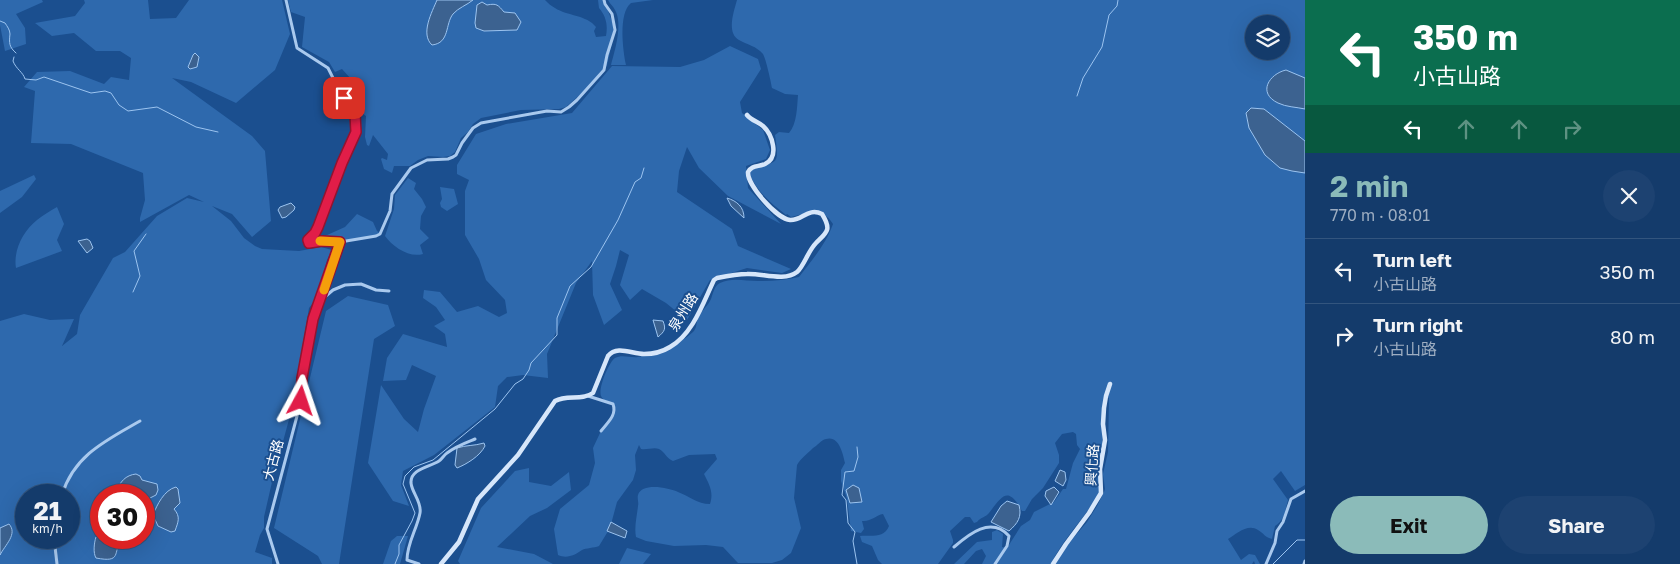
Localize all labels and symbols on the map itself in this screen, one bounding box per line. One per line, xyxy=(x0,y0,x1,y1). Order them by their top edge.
pin xyxy=(323,77,365,119)
street label: 泉州路 xyxy=(664,289,701,334)
position arrow xyxy=(274,374,326,426)
street label: 大古路 xyxy=(259,437,286,482)
street label: 興化路 xyxy=(1082,443,1101,487)
speed limit sign: 30 xyxy=(90,484,155,549)

